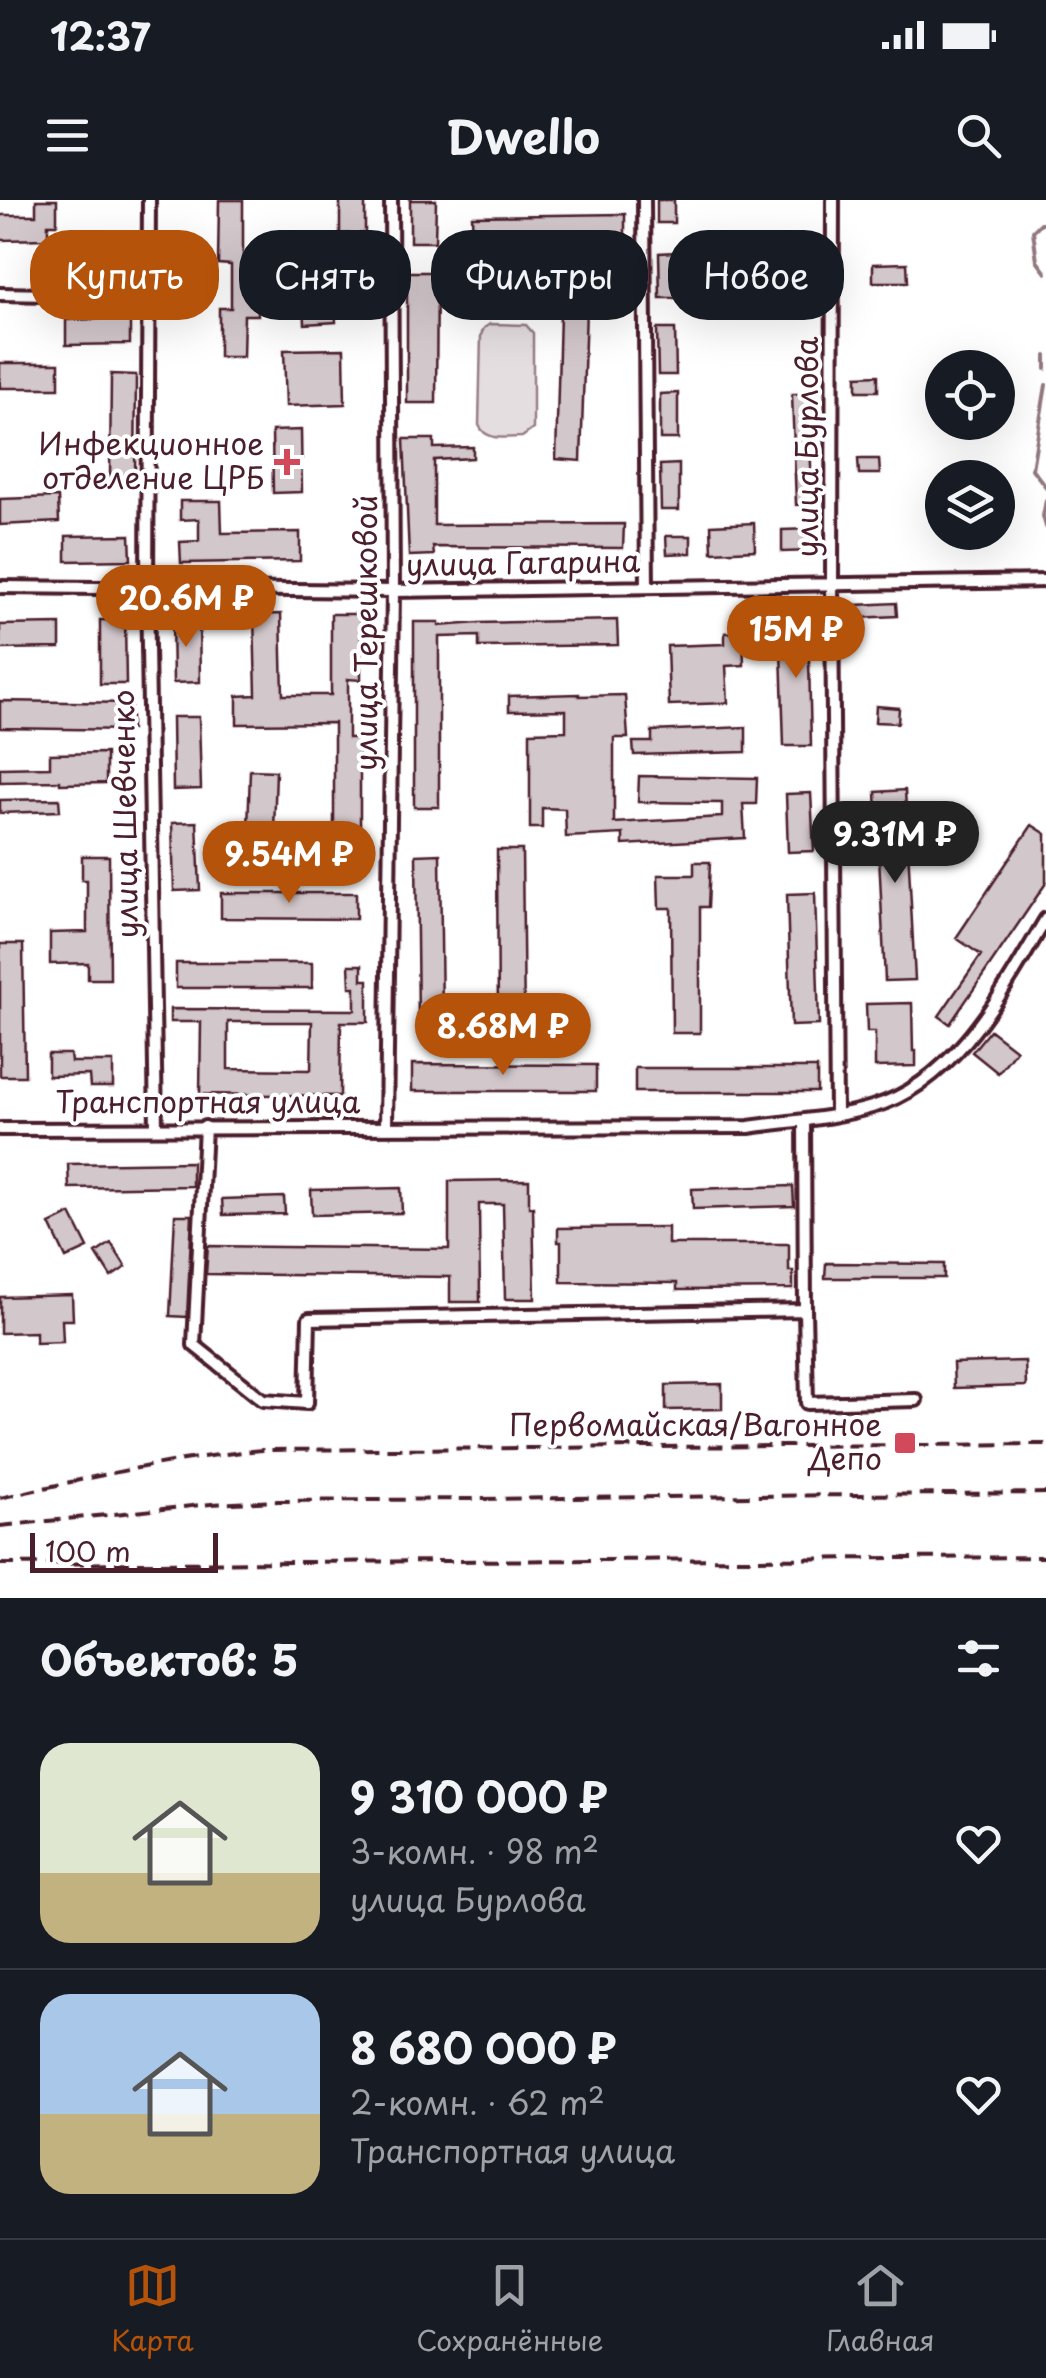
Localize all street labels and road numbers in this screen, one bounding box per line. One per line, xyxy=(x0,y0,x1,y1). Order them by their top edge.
street label: улица Бурлова xyxy=(783,336,828,557)
street label: улица Терешковой xyxy=(342,495,387,771)
street label: улица Гагарина xyxy=(405,537,641,586)
street label: улица Шевченко xyxy=(99,689,148,939)
street label: Транспортная улица xyxy=(56,1078,361,1123)

